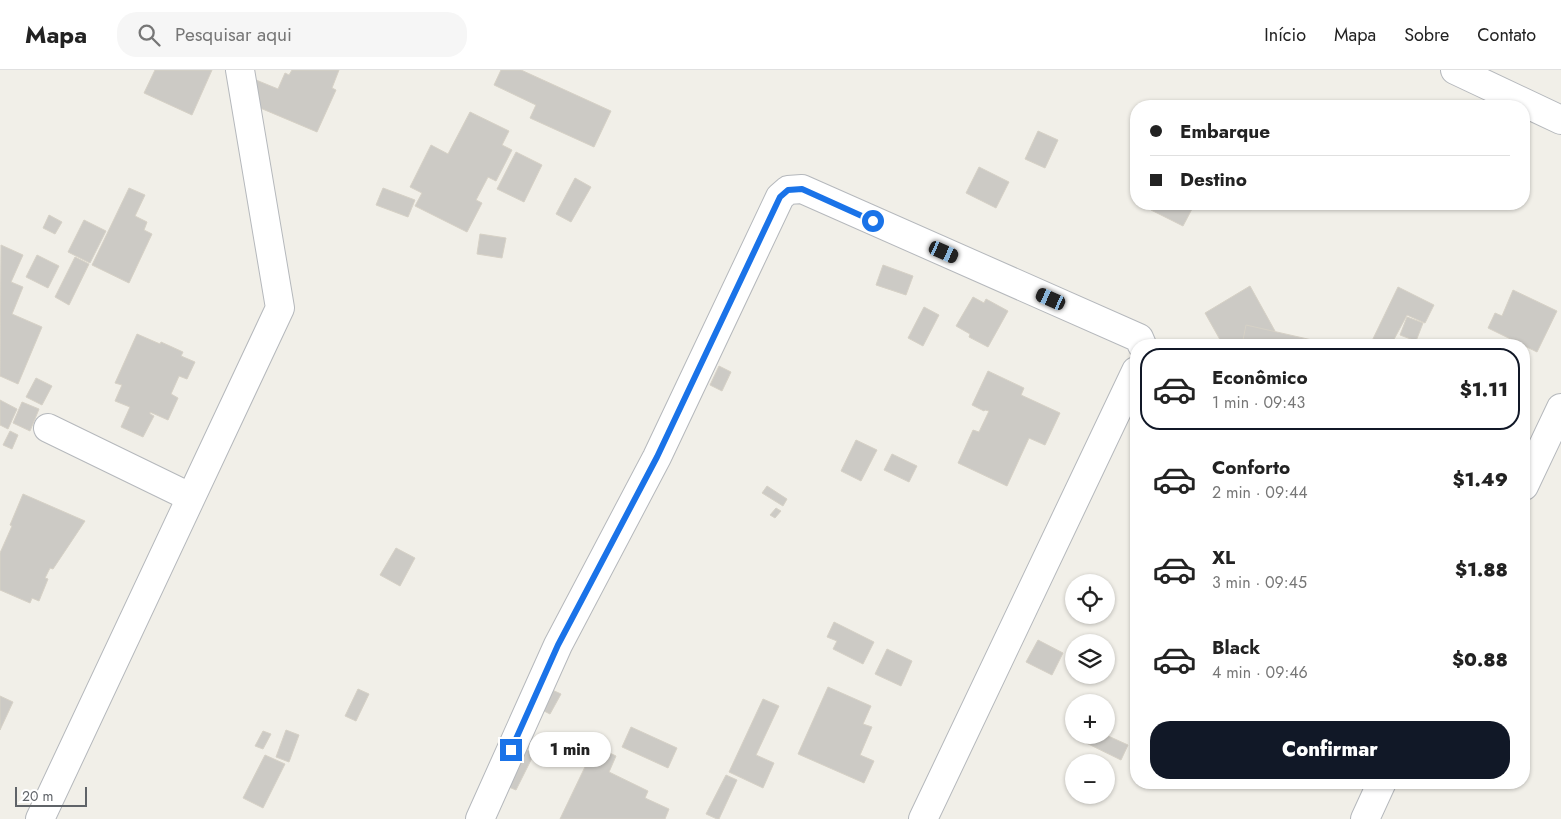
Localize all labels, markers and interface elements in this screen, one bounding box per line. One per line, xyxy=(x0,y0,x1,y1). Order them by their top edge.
search box xyxy=(117,12,467,57)
text: Mapa xyxy=(25,17,87,52)
icon: search xyxy=(135,21,163,49)
text: Pesquisar aqui xyxy=(175,21,292,48)
text: Início xyxy=(1264,22,1306,48)
text: Mapa xyxy=(1334,22,1376,48)
text: Sobre xyxy=(1404,22,1449,48)
text: Contato xyxy=(1477,22,1536,48)
text: Embarque xyxy=(1180,118,1270,145)
text: Destino xyxy=(1180,166,1247,193)
route start xyxy=(862,210,884,232)
car xyxy=(927,239,960,265)
car xyxy=(1034,286,1067,312)
text: Econômico xyxy=(1212,364,1308,391)
icon: car xyxy=(1152,367,1197,412)
text: $1.11 xyxy=(1460,376,1508,403)
text: 1 min · 09:43 xyxy=(1212,391,1305,414)
text: Conforto xyxy=(1212,454,1290,481)
icon: car xyxy=(1152,457,1197,502)
text: $1.49 xyxy=(1453,466,1508,493)
text: 2 min · 09:44 xyxy=(1212,481,1308,504)
text: XL xyxy=(1212,544,1235,571)
icon: car xyxy=(1152,547,1197,592)
text: $1.88 xyxy=(1455,556,1508,583)
text: 3 min · 09:45 xyxy=(1212,571,1307,594)
map controls xyxy=(1065,574,1115,804)
button: locate xyxy=(1065,574,1115,624)
button: layers xyxy=(1065,634,1115,684)
text: Black xyxy=(1212,634,1260,661)
icon: car xyxy=(1152,637,1197,682)
text: $0.88 xyxy=(1452,646,1508,673)
text: 4 min · 09:46 xyxy=(1212,661,1308,684)
button: + xyxy=(1065,694,1115,744)
button: Confirmar xyxy=(1150,721,1510,779)
callout: 1 min xyxy=(528,732,611,768)
text: 1 min xyxy=(550,738,590,761)
route end xyxy=(500,739,522,761)
button: − xyxy=(1065,754,1115,804)
scale bar xyxy=(15,784,88,807)
text: 20 m xyxy=(22,786,54,806)

